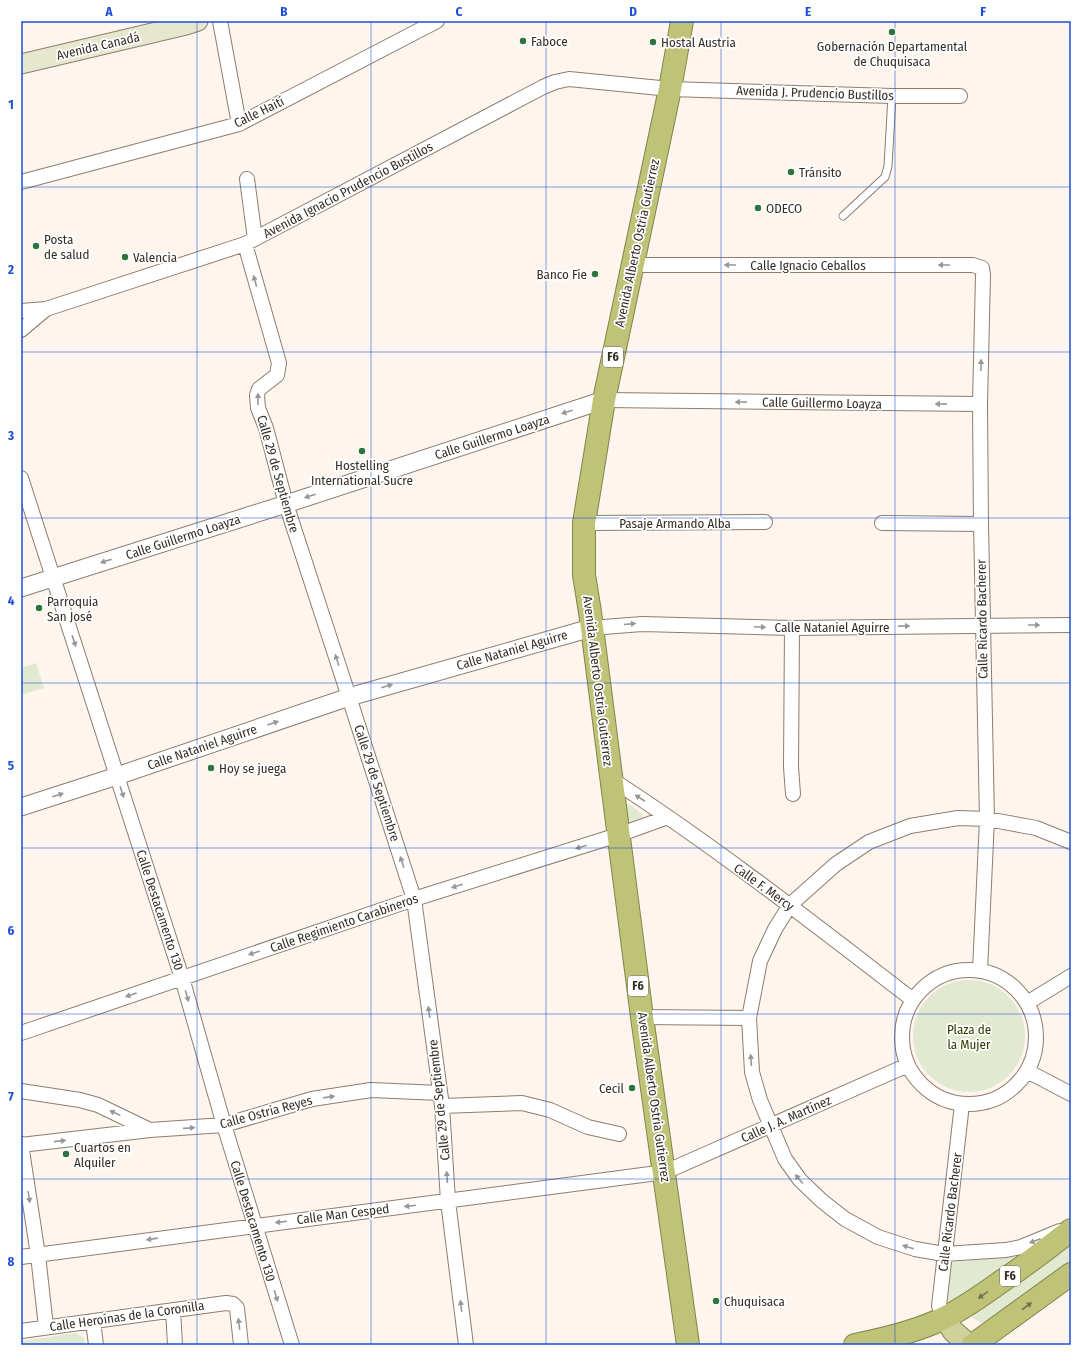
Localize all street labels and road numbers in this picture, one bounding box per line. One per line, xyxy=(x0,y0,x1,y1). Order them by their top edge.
street label: Avenida Canadá xyxy=(55,29,141,63)
street label: Avenida J. Prudencio Bustillos xyxy=(736,83,895,103)
street label: Calle Haití xyxy=(231,93,287,131)
street label: Avenida Ignacio Prudencio Bustillos xyxy=(261,139,436,241)
street label: Avenida Alberto Ostria Gutierrez xyxy=(612,158,662,328)
street label: Calle Ignacio Ceballos xyxy=(750,258,866,273)
road number: F6 xyxy=(603,347,623,367)
street label: Calle Guillermo Loayza xyxy=(762,394,882,412)
street label: Calle Guillermo Loayza xyxy=(433,411,551,463)
street label: Calle 29 de Septiembre xyxy=(254,413,302,535)
street label: Calle Guillermo Loayza xyxy=(124,511,242,563)
street label: Pasaje Armando Alba xyxy=(619,516,731,531)
street label: Calle Ricardo Bacherer xyxy=(973,559,991,679)
street label: Avenida Alberto Ostria Gutierrez xyxy=(580,595,616,767)
street label: Calle Nataniel Aguirre xyxy=(775,620,889,635)
street label: Calle Nataniel Aguirre xyxy=(455,627,569,673)
street label: Calle Nataniel Aguirre xyxy=(145,721,259,773)
street label: Calle 29 de Septiembre xyxy=(351,723,403,843)
street label: Calle Destacamento 130 xyxy=(133,848,187,972)
street label: Calle F. Mercy xyxy=(731,860,797,914)
street label: Calle Regimiento Carabineros xyxy=(268,890,420,955)
road number: F6 xyxy=(628,976,648,996)
street label: Avenida Alberto Ostria Gutierrez xyxy=(635,1011,673,1183)
street label: Calle 29 de Septiembre xyxy=(425,1039,453,1161)
street label: Calle Ostria Reyes xyxy=(218,1092,314,1132)
street label: Calle J. A. Martínez xyxy=(739,1092,833,1146)
street label: Calle Ricardo Bacherer xyxy=(935,1151,965,1272)
street label: Calle Destacamento 130 xyxy=(227,1159,279,1284)
street label: Calle Man Cesped xyxy=(296,1201,390,1227)
road number: F6 xyxy=(1000,1266,1020,1286)
street label: Calle Heroínas de la Coronilla xyxy=(49,1298,205,1334)

